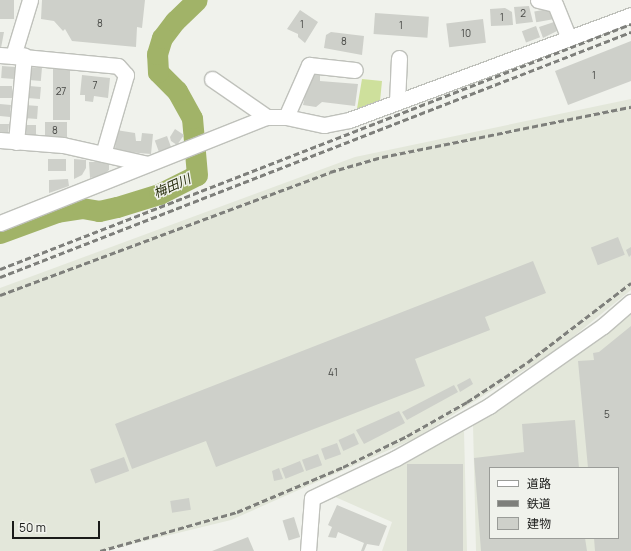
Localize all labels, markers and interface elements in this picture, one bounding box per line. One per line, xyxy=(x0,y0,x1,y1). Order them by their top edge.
house number: 2 xyxy=(520,8,526,20)
house number: 1 xyxy=(500,12,504,24)
house number: 8 xyxy=(97,18,103,30)
house number: 1 xyxy=(300,19,304,31)
house number: 1 xyxy=(399,20,403,32)
house number: 10 xyxy=(461,28,471,40)
house number: 8 xyxy=(341,36,347,48)
house number: 1 xyxy=(592,70,596,82)
house number: 7 xyxy=(92,80,98,92)
house number: 27 xyxy=(56,86,66,98)
house number: 8 xyxy=(52,125,58,137)
water label: 梅田川 xyxy=(151,171,193,201)
house number: 41 xyxy=(328,367,338,379)
house number: 5 xyxy=(604,409,610,421)
legend xyxy=(489,467,619,539)
text: 道路 xyxy=(527,475,551,492)
text: 鉄道 xyxy=(527,495,551,512)
scale bar xyxy=(14,513,102,539)
text: 建物 xyxy=(527,515,551,532)
text: 50 m xyxy=(19,519,46,536)

